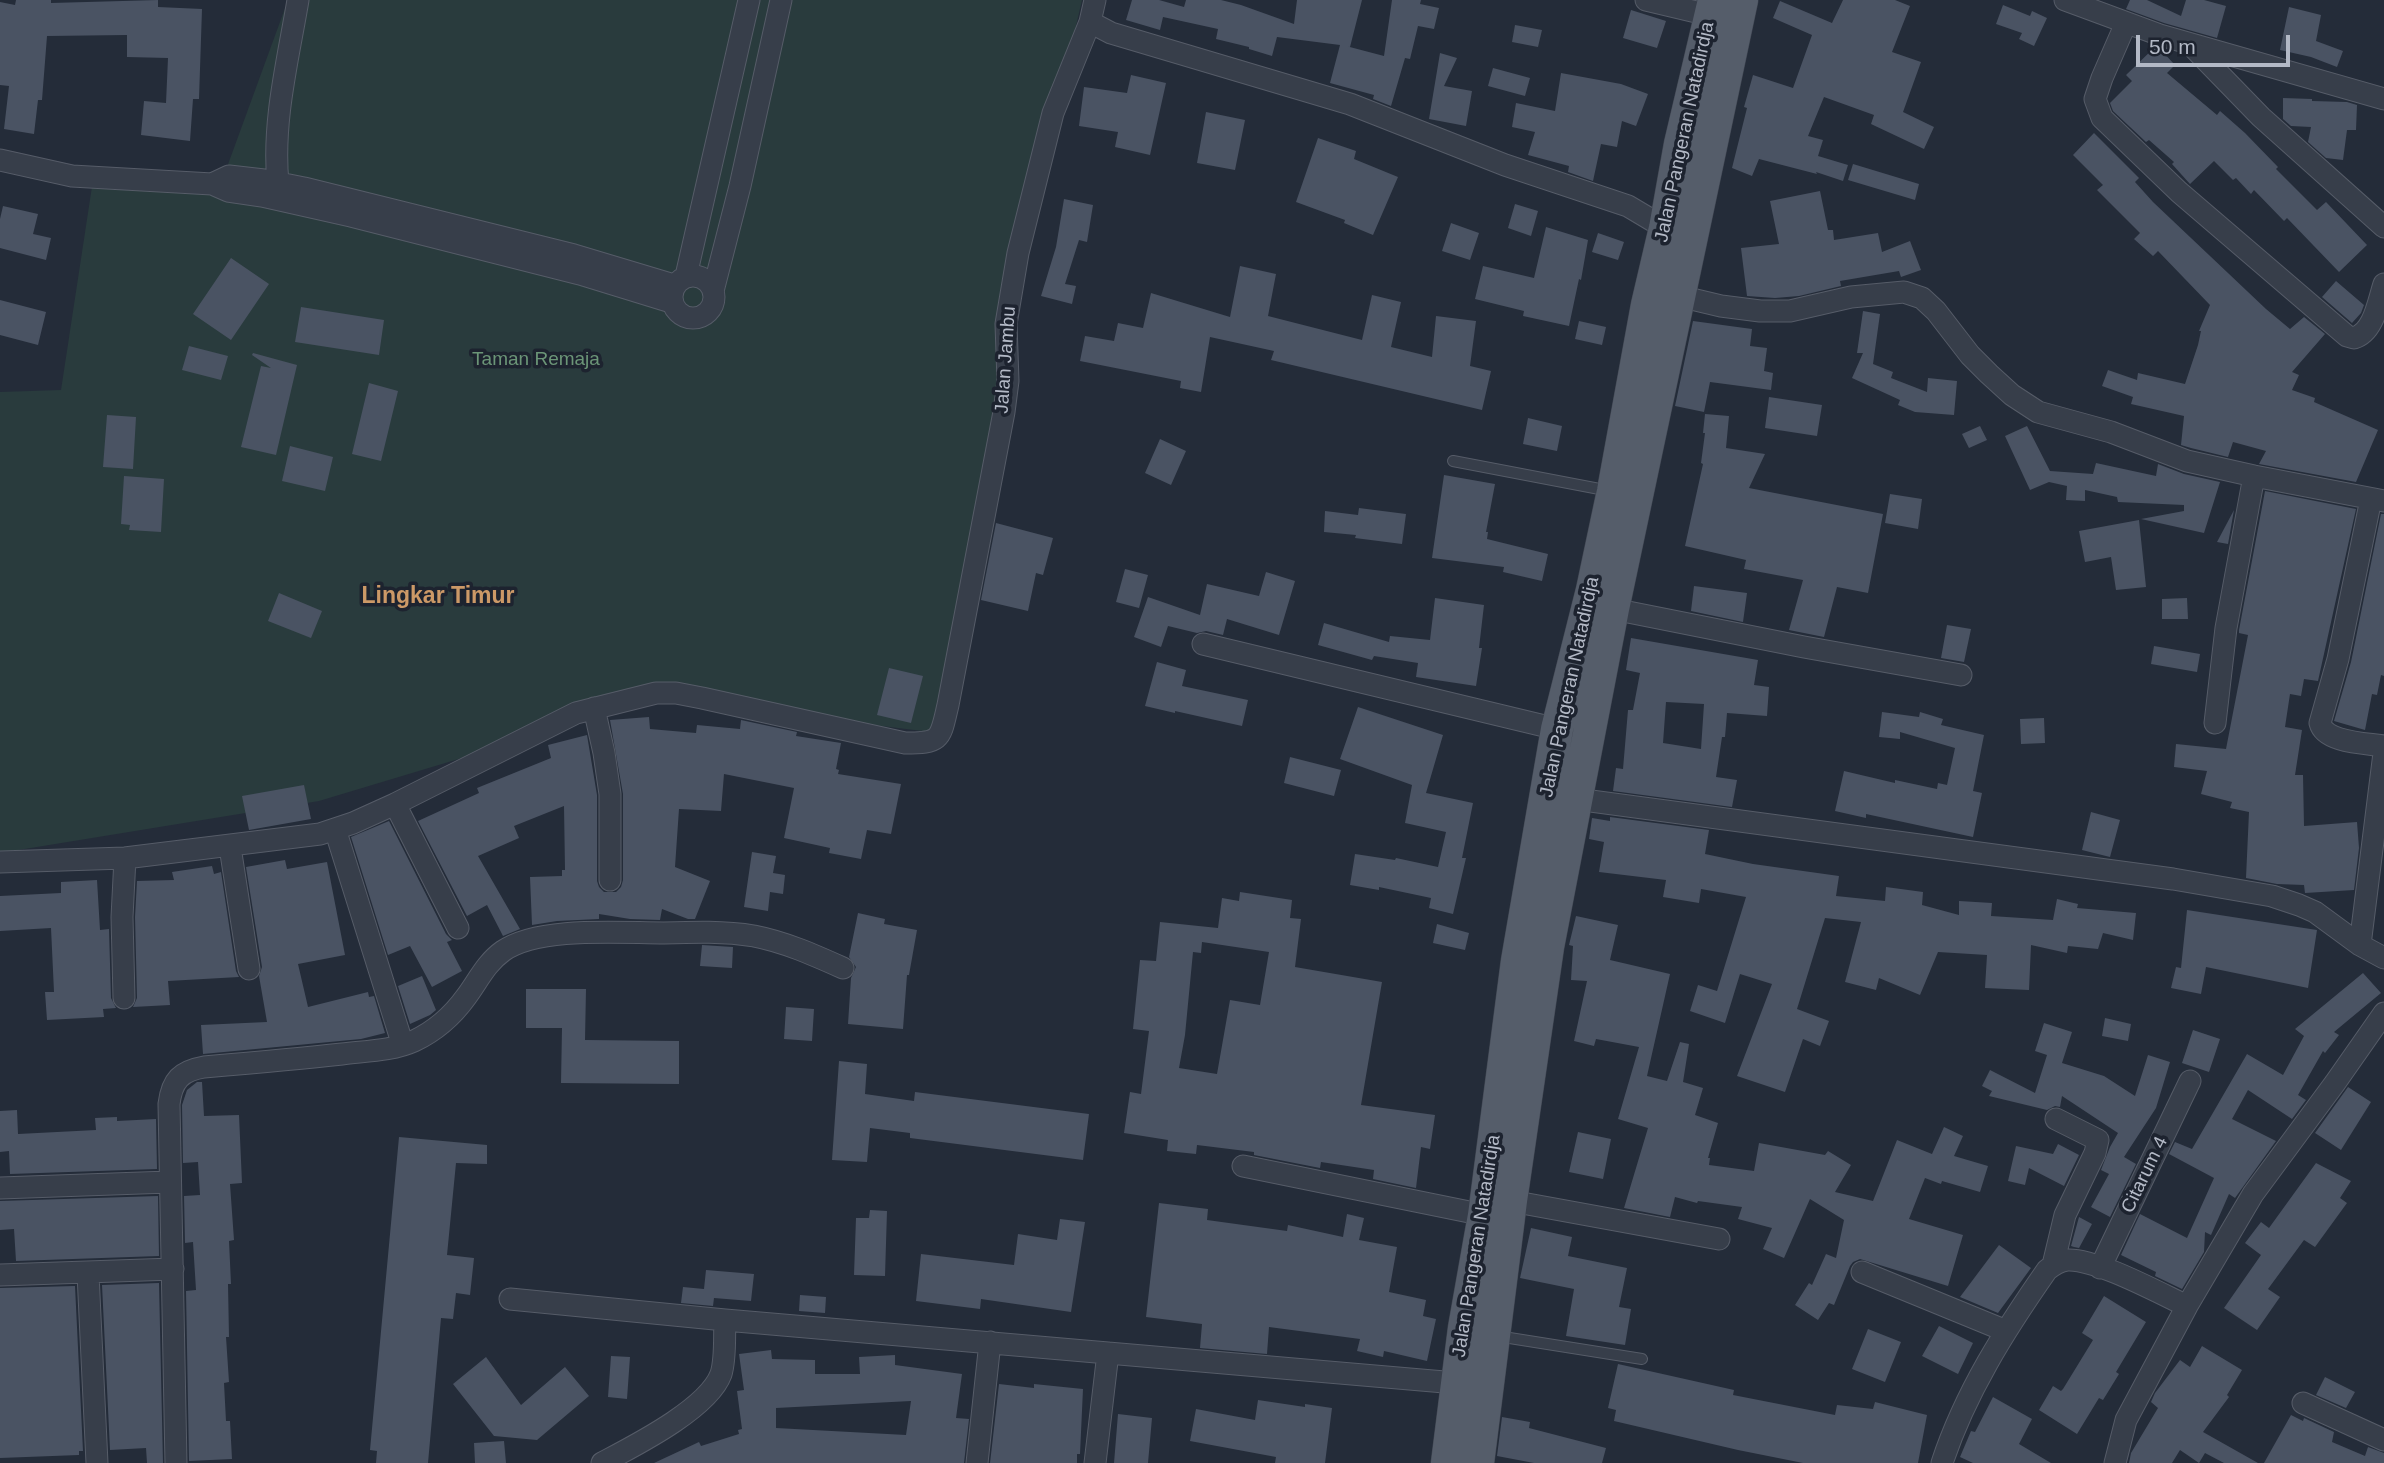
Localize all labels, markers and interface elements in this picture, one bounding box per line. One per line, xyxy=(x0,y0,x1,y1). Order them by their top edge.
street label: Jalan Pangeran Natadirdja xyxy=(1650,20,1720,244)
scale bar xyxy=(2139,21,2293,65)
text: 50 m xyxy=(2149,35,2196,58)
street label: Jalan Jambu xyxy=(991,305,1021,415)
park label: Taman Remaja xyxy=(472,349,600,371)
street label: Jalan Pangeran Natadirdja xyxy=(1535,575,1605,799)
district label: Lingkar Timur xyxy=(362,583,514,611)
street label: Jalan Pangeran Natadirdja xyxy=(1448,1133,1506,1359)
street label: Citarum 4 xyxy=(2117,1133,2173,1217)

